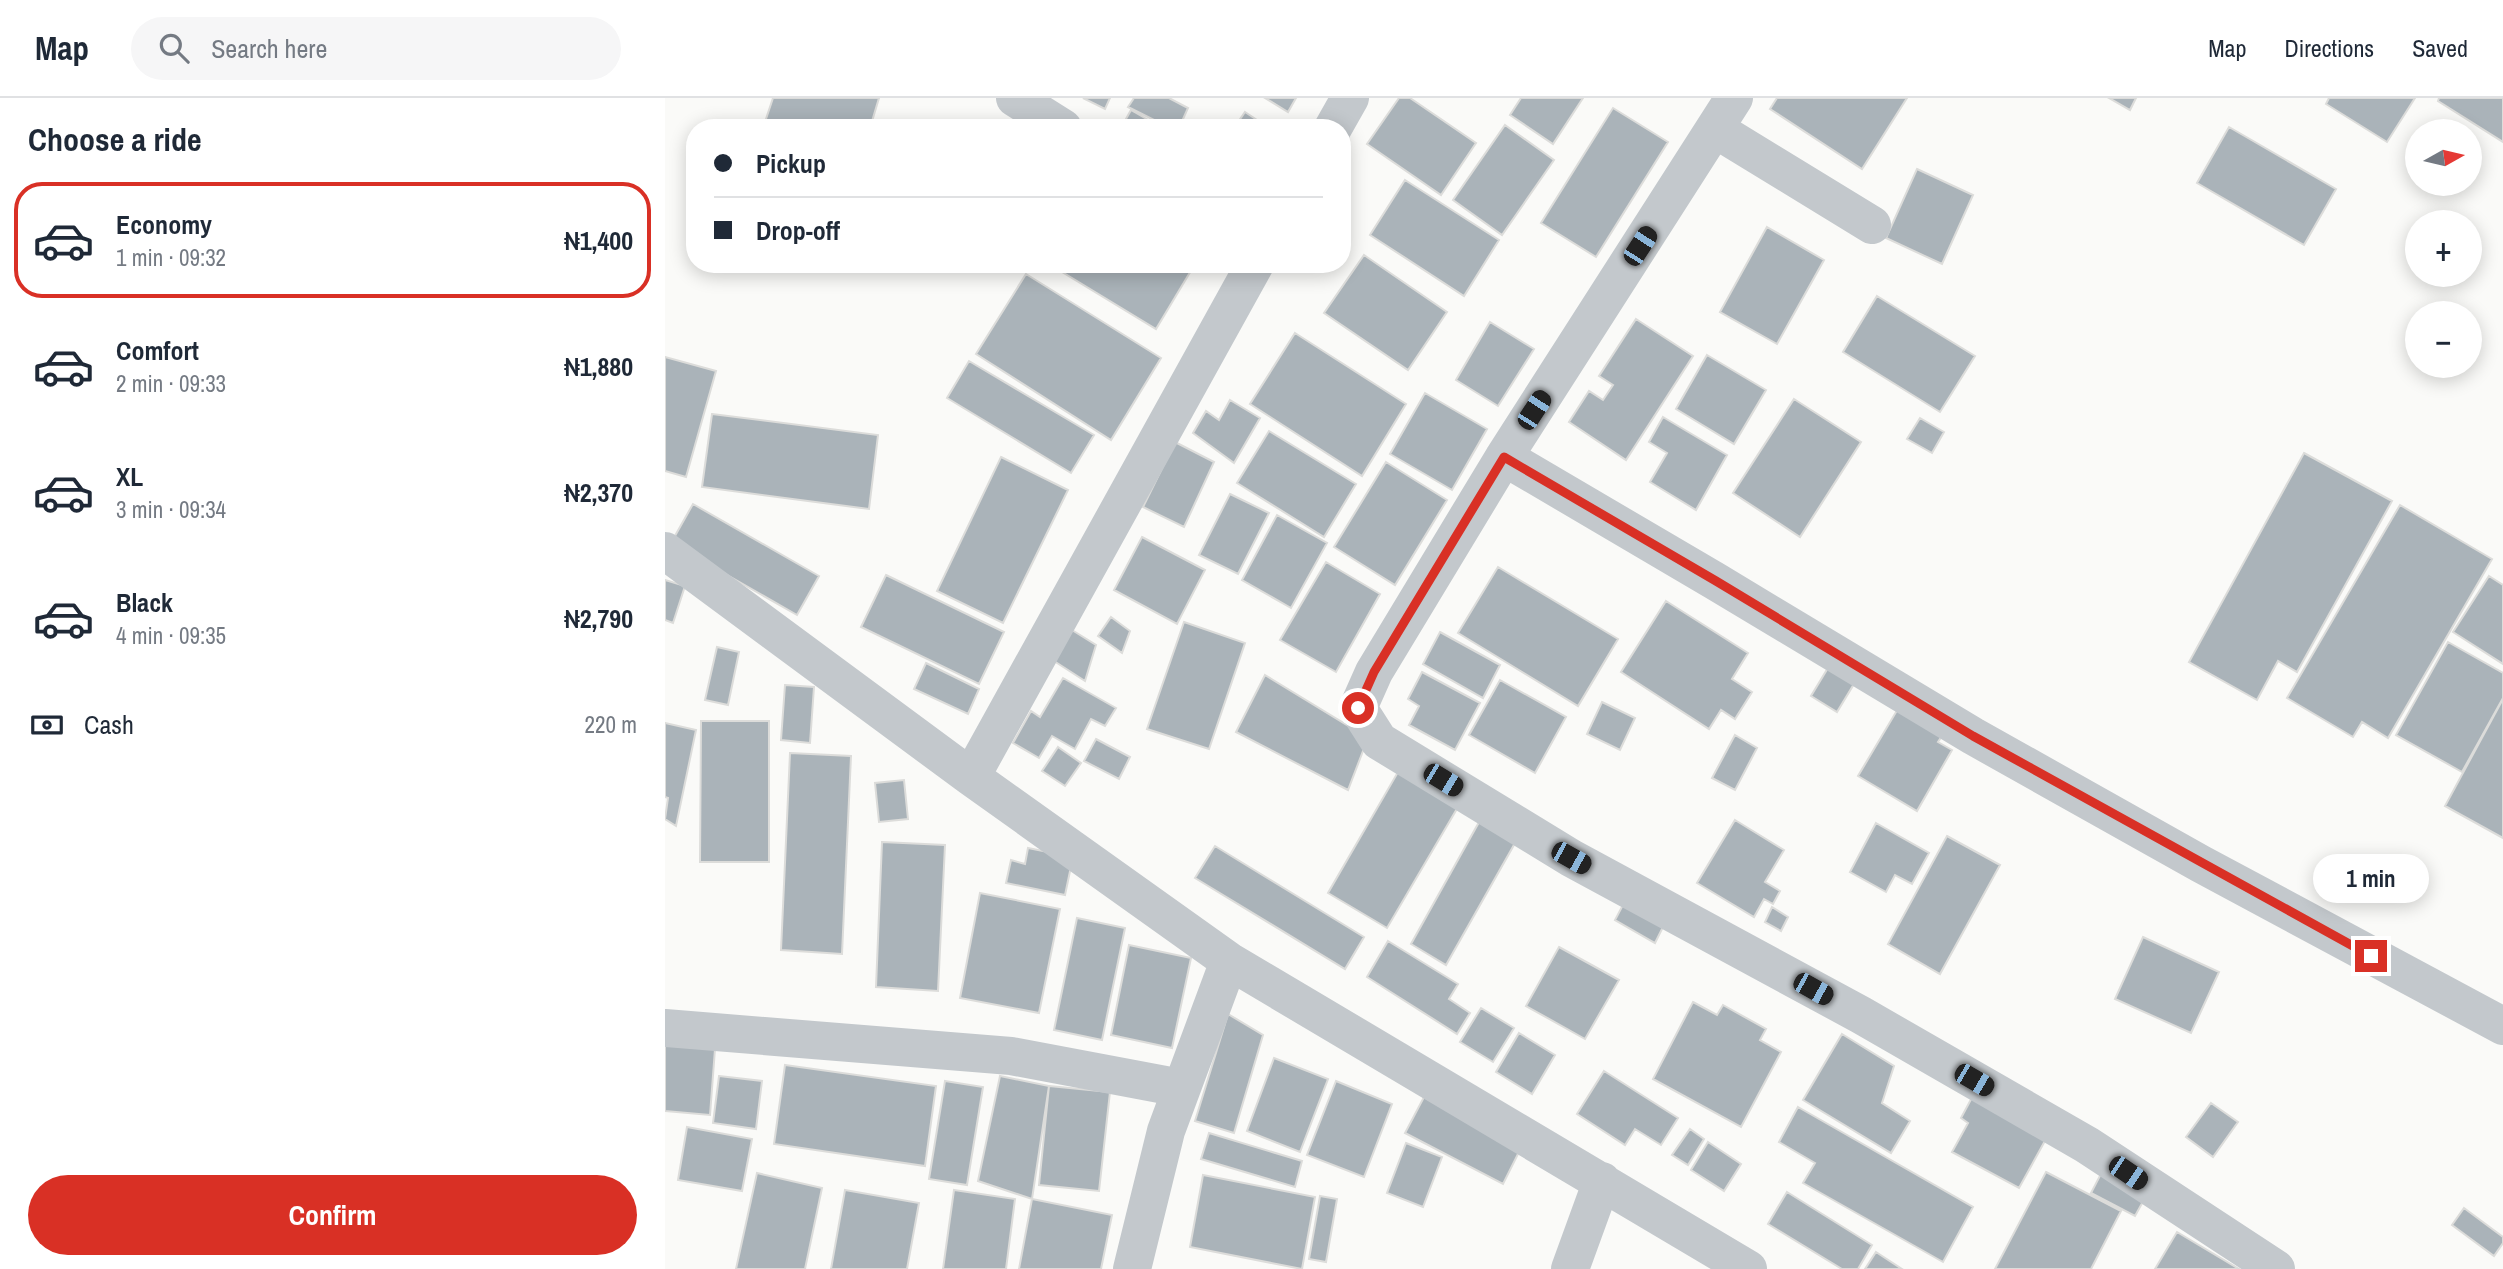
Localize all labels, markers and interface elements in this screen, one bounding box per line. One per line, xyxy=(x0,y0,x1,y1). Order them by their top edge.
search box xyxy=(131,17,621,80)
text: Map xyxy=(35,26,89,70)
icon: search xyxy=(155,29,193,67)
text: Search here xyxy=(211,31,327,66)
text: Map xyxy=(2208,32,2246,64)
text: Directions xyxy=(2284,32,2374,64)
text: Saved xyxy=(2412,32,2468,64)
text: Choose a ride xyxy=(28,118,202,161)
north arrow xyxy=(2405,119,2481,196)
map controls xyxy=(2405,119,2482,378)
text: Pickup xyxy=(756,146,826,181)
text: Economy xyxy=(116,207,212,242)
icon: car xyxy=(32,209,95,272)
button: + xyxy=(2405,210,2482,287)
text: Drop-off xyxy=(756,213,840,248)
text: ₦1,400 xyxy=(564,223,633,258)
car xyxy=(1620,223,1661,269)
text: 1 min · 09:32 xyxy=(116,242,226,273)
button: − xyxy=(2405,301,2482,378)
text: Comfort xyxy=(116,333,199,368)
icon: car xyxy=(32,335,95,398)
text: ₦1,880 xyxy=(564,349,633,384)
text: 2 min · 09:33 xyxy=(116,368,226,399)
car xyxy=(1514,387,1555,433)
text: XL xyxy=(116,459,143,494)
icon: car xyxy=(32,461,95,524)
text: ₦2,370 xyxy=(564,475,633,510)
text: 3 min · 09:34 xyxy=(116,494,226,525)
text: Black xyxy=(116,585,173,620)
icon: car xyxy=(32,587,95,650)
text: ₦2,790 xyxy=(564,601,633,636)
text: 4 min · 09:35 xyxy=(116,620,226,651)
route start xyxy=(1342,692,1374,724)
icon: cash xyxy=(28,706,66,744)
text: Cash xyxy=(84,707,134,742)
text: 220 m xyxy=(585,709,637,740)
car xyxy=(1420,760,1467,800)
car xyxy=(1548,839,1595,877)
callout: 1 min xyxy=(2313,854,2429,904)
text: 1 min xyxy=(2346,863,2396,894)
route end xyxy=(2355,940,2387,972)
car xyxy=(1790,970,1837,1008)
car xyxy=(1951,1060,1998,1100)
car xyxy=(2105,1153,2152,1193)
button: Confirm xyxy=(28,1175,637,1255)

